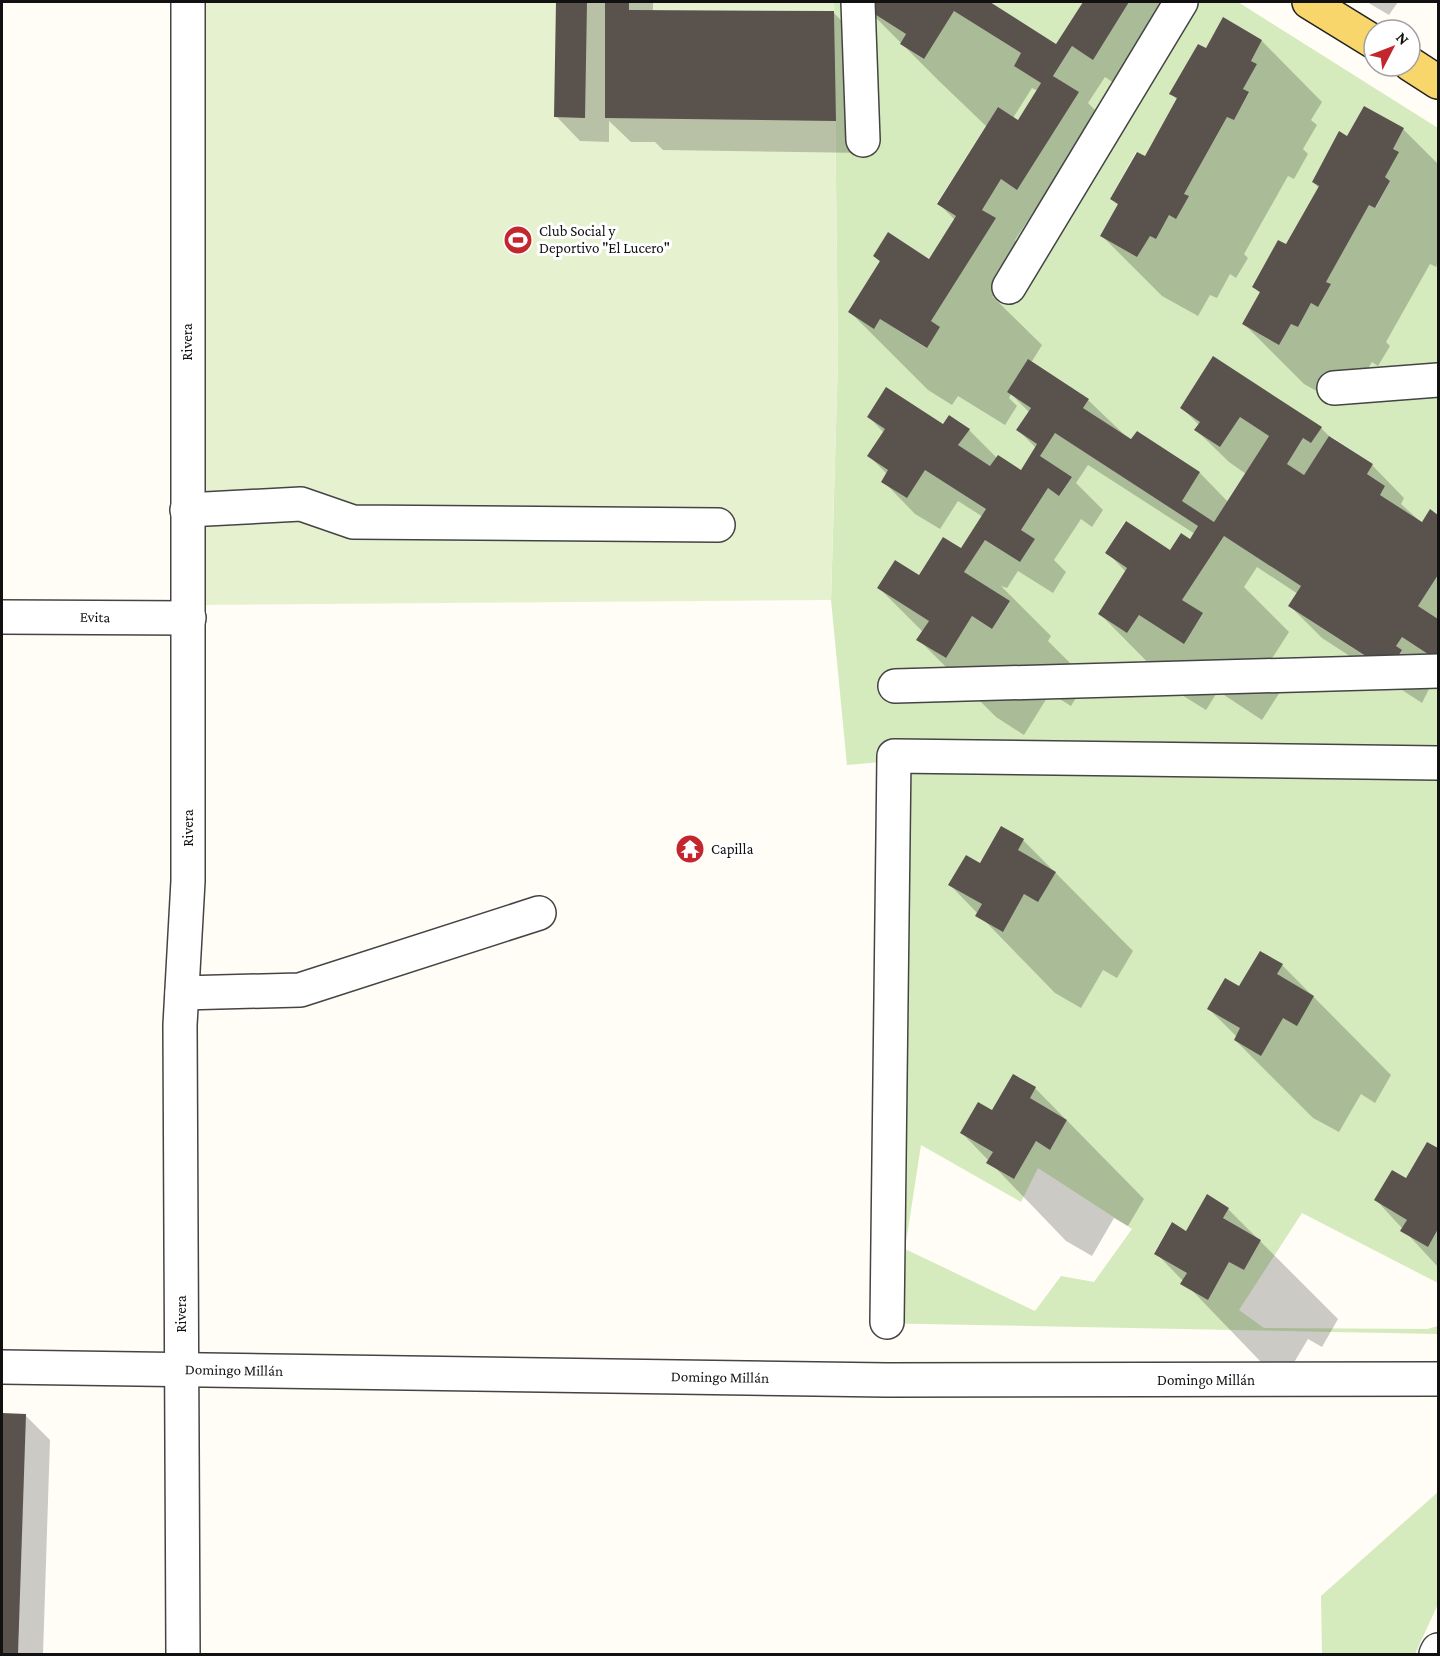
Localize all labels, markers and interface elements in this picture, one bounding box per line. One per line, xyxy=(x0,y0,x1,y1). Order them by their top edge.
north arrow xyxy=(1362,18,1422,78)
text: N xyxy=(1393,29,1413,48)
place label: Club Social y Deportivo "El Lucero" xyxy=(539,223,670,257)
sports icon: Club Social y Deportivo "El Lucero" xyxy=(502,224,534,256)
street label: Rivera xyxy=(179,323,195,361)
street label: Evita xyxy=(80,609,110,625)
street label: Rivera xyxy=(180,809,196,847)
temple icon: Capilla xyxy=(674,833,706,865)
place label: Capilla xyxy=(711,841,753,858)
street label: Rivera xyxy=(173,1295,189,1333)
street label: Domingo Millán xyxy=(185,1361,283,1380)
street label: Domingo Millán xyxy=(671,1368,769,1387)
street label: Domingo Millán xyxy=(1157,1372,1255,1389)

